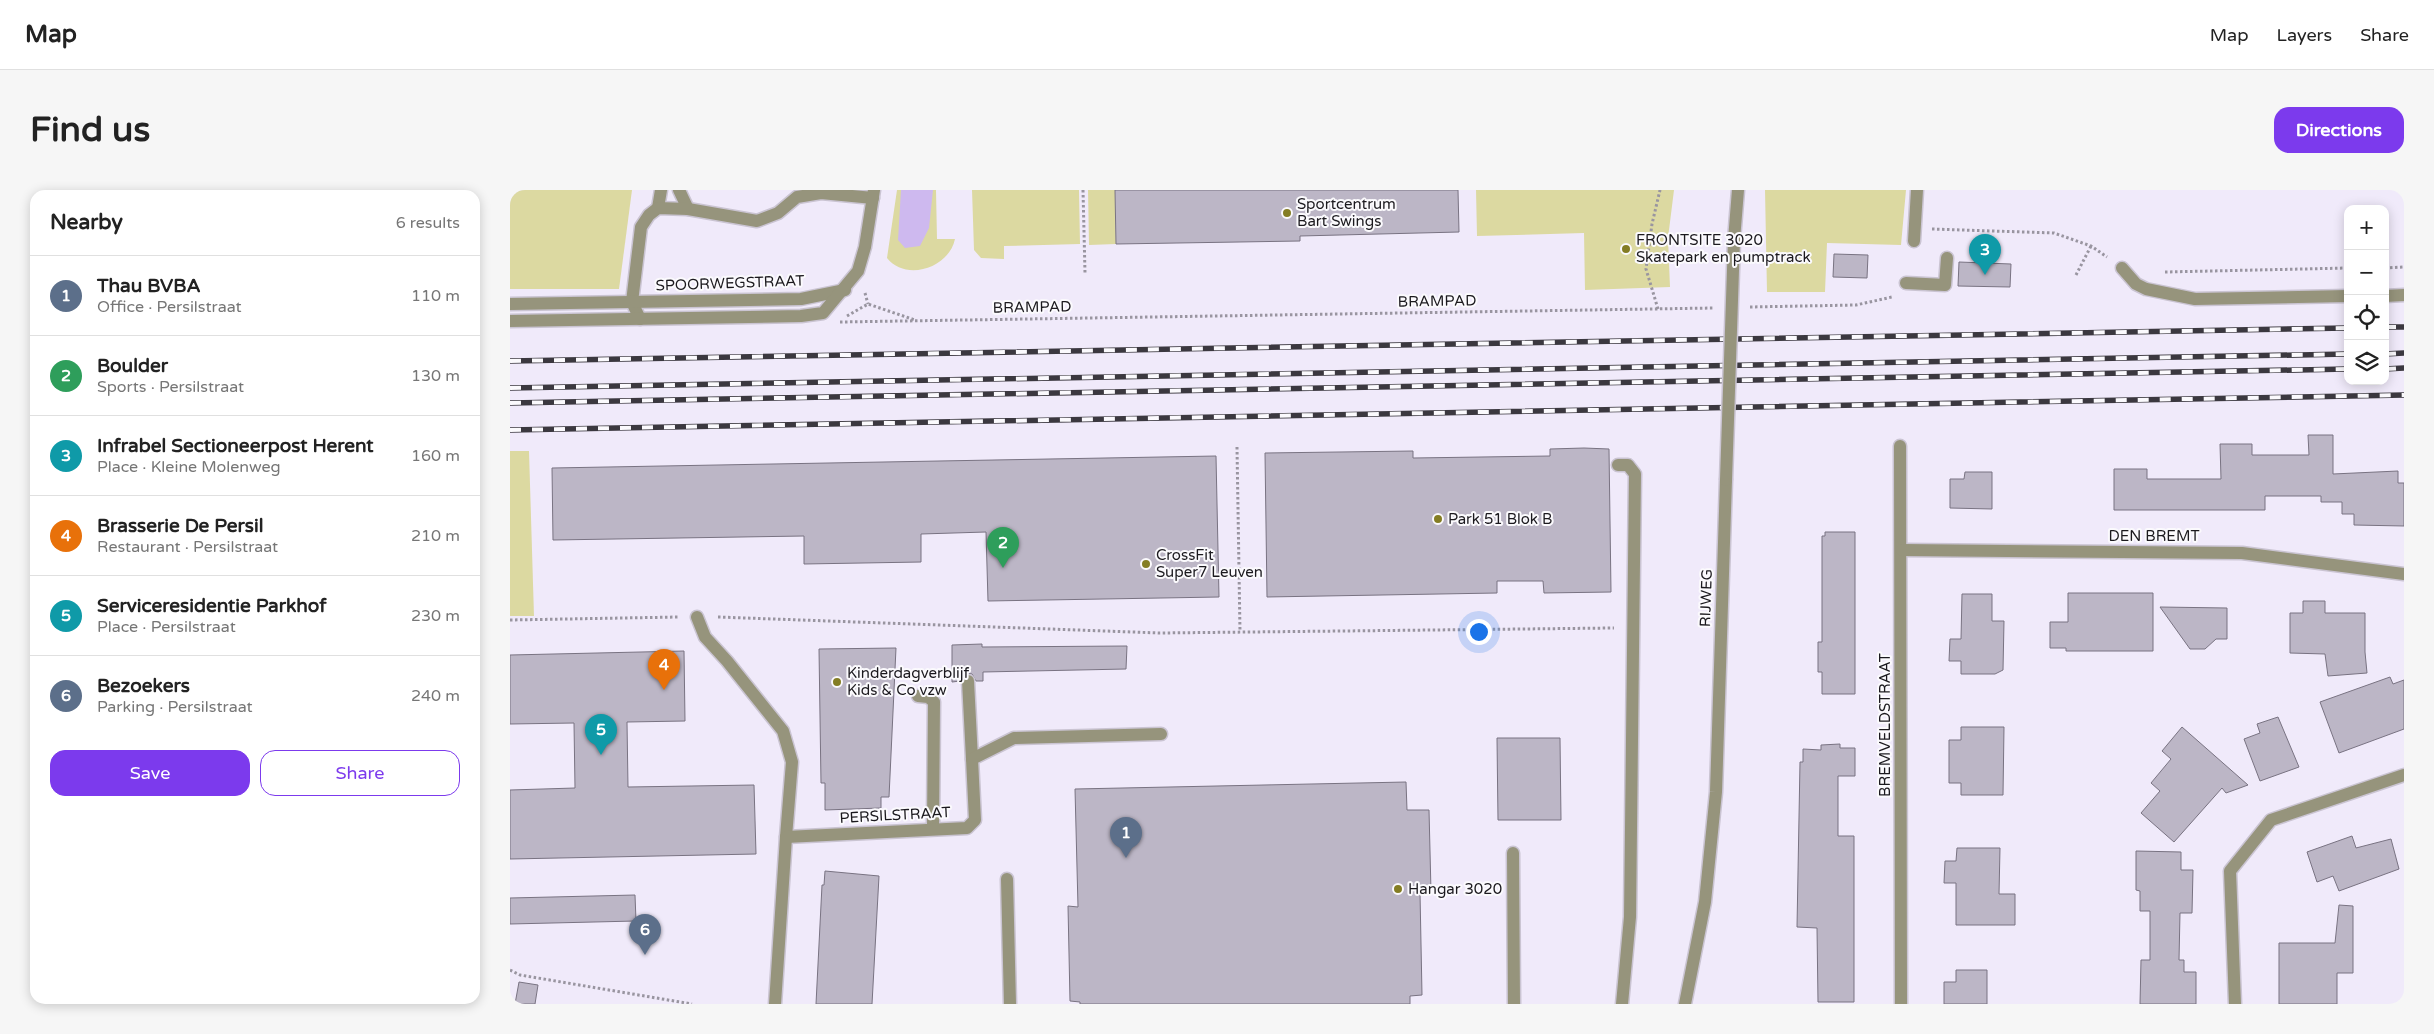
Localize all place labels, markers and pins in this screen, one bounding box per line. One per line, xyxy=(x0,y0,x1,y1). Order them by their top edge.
place label: Sportcentrum Bart Swings xyxy=(1297,195,1396,230)
marker: Sportcentrum Bart Swings xyxy=(1281,207,1293,219)
place label: FRONTSITE 3020 Skatepark en pumptrack xyxy=(1636,231,1811,266)
pin: 3 xyxy=(1969,234,2001,275)
marker: FRONTSITE 3020 Skatepark en pumptrack xyxy=(1620,243,1632,255)
place label: Park 51 Blok B xyxy=(1448,510,1552,528)
marker: Park 51 Blok B xyxy=(1432,513,1444,525)
pin: 2 xyxy=(987,527,1019,568)
place label: CrossFit Super7 Leuven xyxy=(1156,546,1263,581)
marker: CrossFit Super7 Leuven xyxy=(1140,558,1152,570)
pin: 4 xyxy=(648,649,680,690)
place label: Kinderdagverblijf Kids & Co vzw xyxy=(847,664,970,699)
marker: Kinderdagverblijf Kids & Co vzw xyxy=(831,676,843,688)
pin: 5 xyxy=(585,714,617,755)
pin: 1 xyxy=(1110,817,1142,858)
place label: Hangar 3020 xyxy=(1408,880,1502,898)
marker: Hangar 3020 xyxy=(1392,883,1404,895)
pin: 6 xyxy=(629,914,661,955)

